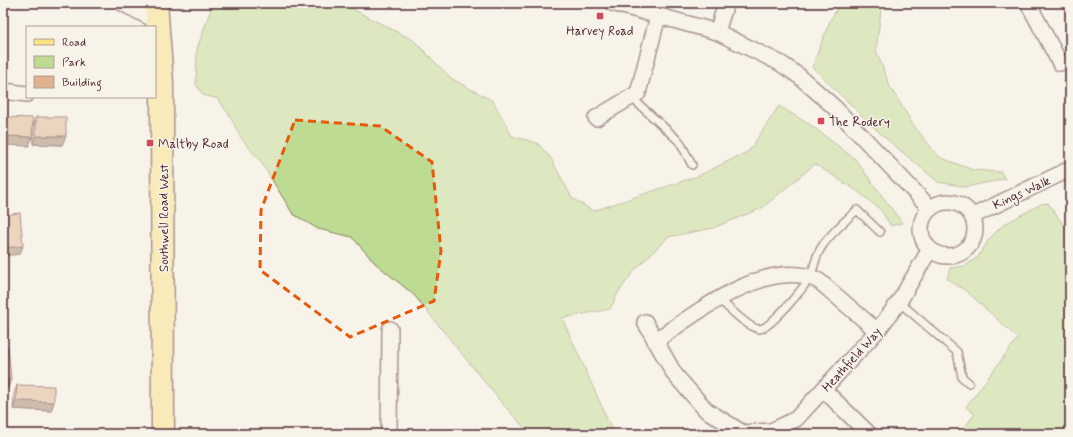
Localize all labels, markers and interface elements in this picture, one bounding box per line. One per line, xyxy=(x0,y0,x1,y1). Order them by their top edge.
marker: Harvey Road xyxy=(595,11,605,21)
place label: Harvey Road xyxy=(566,23,634,40)
legend xyxy=(26,26,156,98)
text: Road xyxy=(62,35,86,51)
text: Park xyxy=(62,55,86,71)
text: Building xyxy=(62,75,102,92)
place label: The Rodery xyxy=(829,114,890,131)
marker: The Rodery xyxy=(816,116,826,126)
place label: Maltby Road xyxy=(158,136,229,153)
marker: Maltby Road xyxy=(145,138,155,148)
street label: Southwell Road West xyxy=(156,164,173,272)
street label: Kings Walk xyxy=(990,172,1054,215)
street label: Heathfield Way xyxy=(819,324,886,396)

